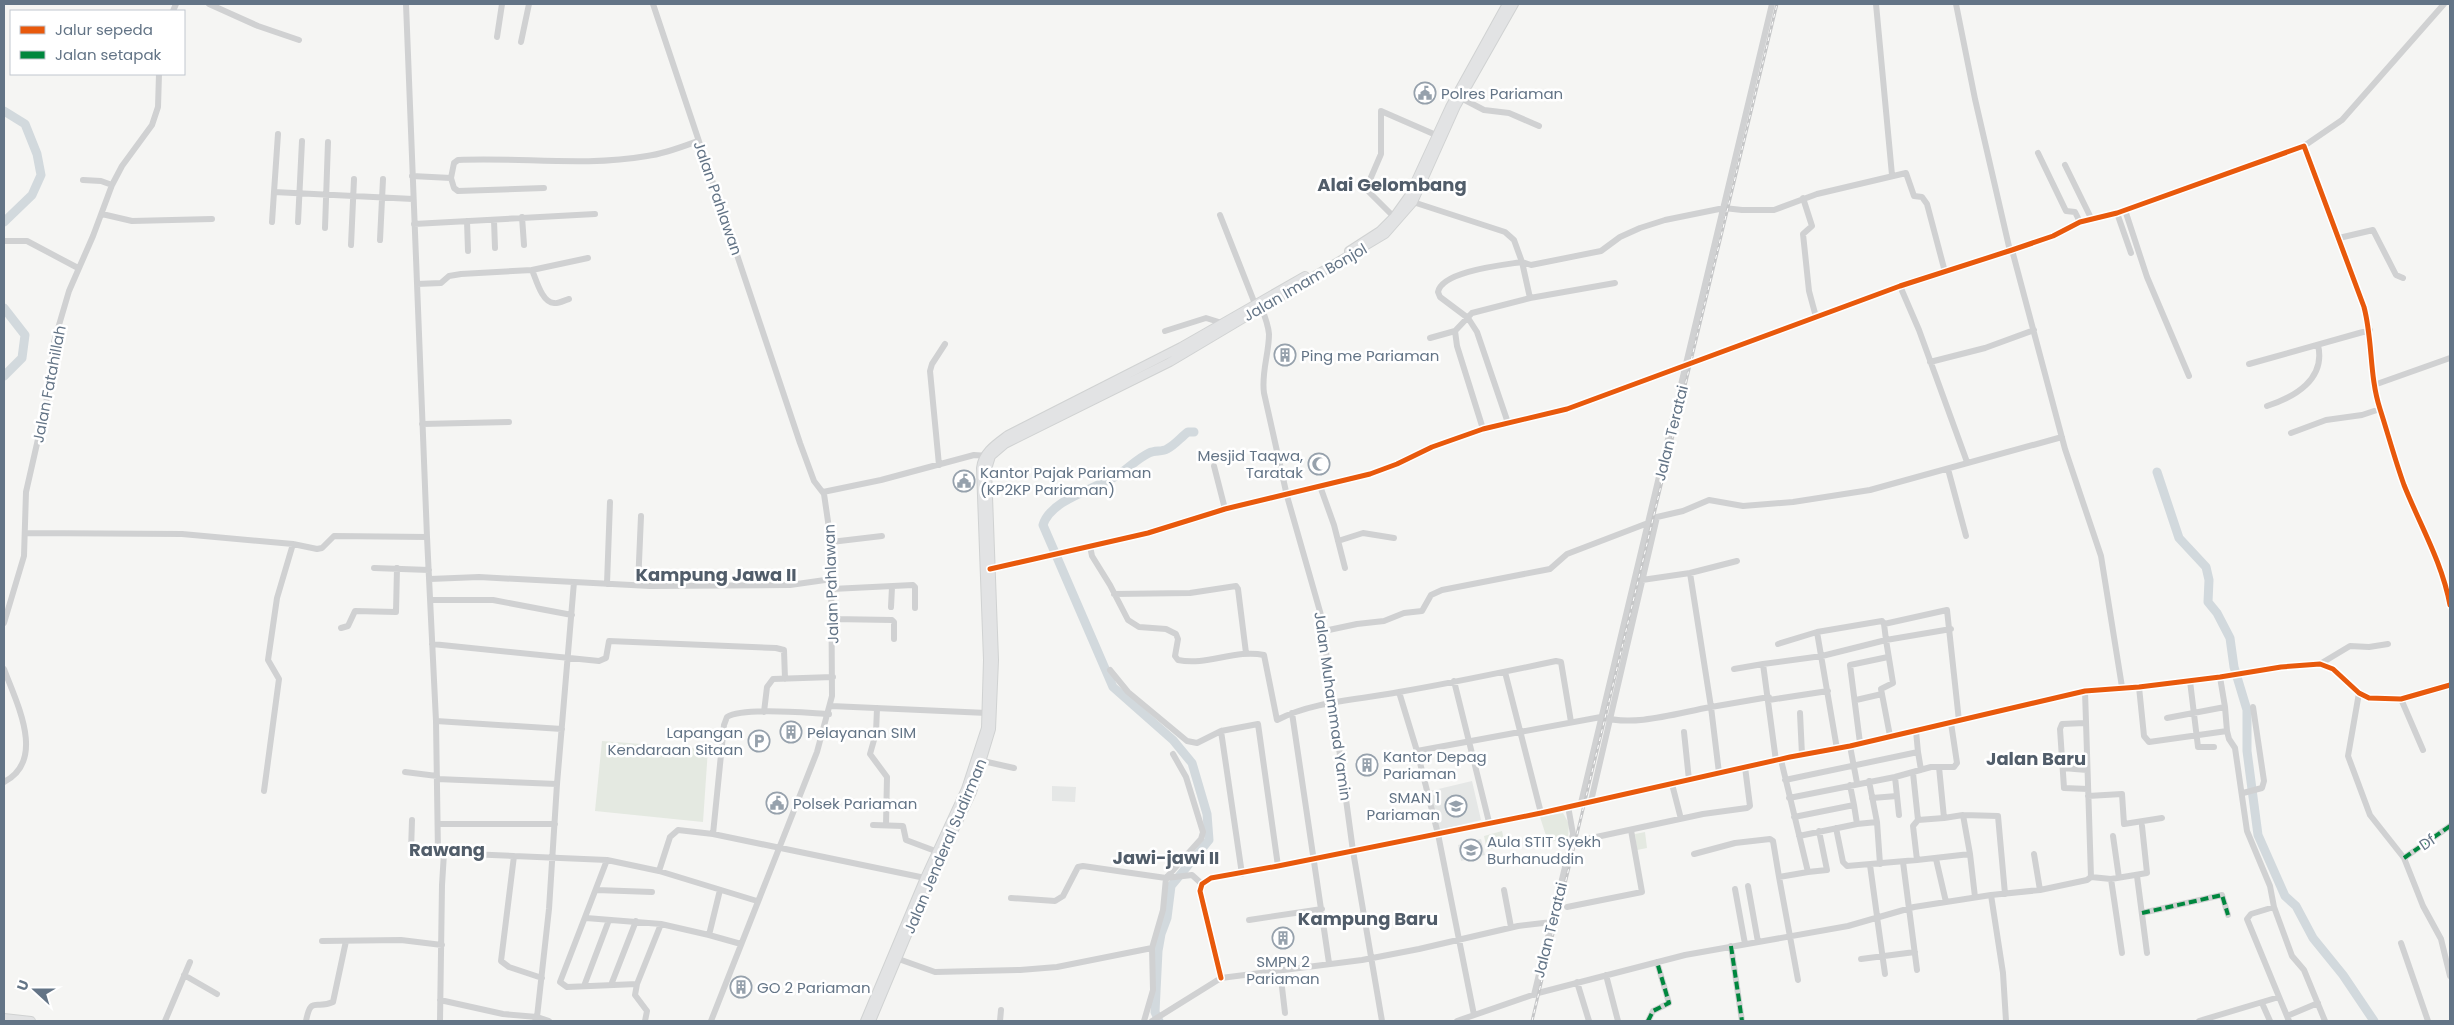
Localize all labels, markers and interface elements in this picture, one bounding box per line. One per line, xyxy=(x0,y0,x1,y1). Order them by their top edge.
legend xyxy=(10,10,185,75)
text: Jalur sepeda xyxy=(55,19,153,40)
text: Jalan setapak xyxy=(55,44,162,65)
public building icon: Polres Pariaman xyxy=(1413,81,1437,105)
place label: Polres Pariaman xyxy=(1441,83,1563,104)
street label: Jalan Pahlawan xyxy=(689,138,747,258)
district label: Alai Gelombang xyxy=(1317,172,1467,197)
street label: Jalan Imam Bonjol xyxy=(1239,238,1371,326)
street label: Jalan Fatahillah xyxy=(27,323,71,445)
building icon: Ping me Pariaman xyxy=(1273,343,1297,367)
place label: Ping me Pariaman xyxy=(1301,345,1439,366)
street label: Jalan Teratai xyxy=(1649,383,1693,483)
place label: Mesjid Taqwa, Taratak xyxy=(1198,445,1303,483)
mosque icon: Mesjid Taqwa, Taratak xyxy=(1307,452,1331,476)
place label: Kantor Pajak Pariaman (KP2KP Pariaman) xyxy=(980,462,1151,500)
public building icon: Kantor Pajak Pariaman (KP2KP Pariaman) xyxy=(952,469,976,493)
street label: Jalan Pahlawan xyxy=(818,524,844,644)
district label: Kampung Jawa II xyxy=(635,562,797,587)
street label: Jalan Muhammad Yamin xyxy=(1309,610,1357,802)
building icon: Pelayanan SIM xyxy=(779,720,803,744)
place label: Lapangan Kendaraan Sitaan xyxy=(608,722,743,760)
place label: Pelayanan SIM xyxy=(807,722,916,743)
parking icon: Lapangan Kendaraan Sitaan xyxy=(747,729,771,753)
place label: Kantor Depag Pariaman xyxy=(1383,746,1487,784)
district label: Jalan Baru xyxy=(1986,746,2086,771)
building icon: Kantor Depag Pariaman xyxy=(1355,753,1379,777)
street label: Jalan Jenderal Sudirman xyxy=(899,755,991,937)
place label: SMAN 1 Pariaman xyxy=(1367,787,1440,825)
public building icon: Polsek Pariaman xyxy=(765,791,789,815)
place label: Polsek Pariaman xyxy=(793,793,917,814)
school or university icon: SMAN 1 Pariaman xyxy=(1444,794,1468,818)
street label: Df xyxy=(2415,829,2439,855)
place label: Aula STIT Syekh Burhanuddin xyxy=(1487,831,1601,869)
district label: Rawang xyxy=(409,837,485,862)
school or university icon: Aula STIT Syekh Burhanuddin xyxy=(1459,838,1483,862)
district label: Jawi-jawi II xyxy=(1113,845,1219,870)
street label: Jalan Teratai xyxy=(1528,880,1572,980)
district label: Kampung Baru xyxy=(1298,906,1438,931)
building icon: SMPN 2 Pariaman xyxy=(1271,926,1295,950)
place label: SMPN 2 Pariaman xyxy=(1246,951,1320,989)
north arrow xyxy=(10,965,60,1015)
building icon: GO 2 Pariaman xyxy=(729,975,753,999)
text: U xyxy=(12,977,34,994)
place label: GO 2 Pariaman xyxy=(757,977,871,998)

